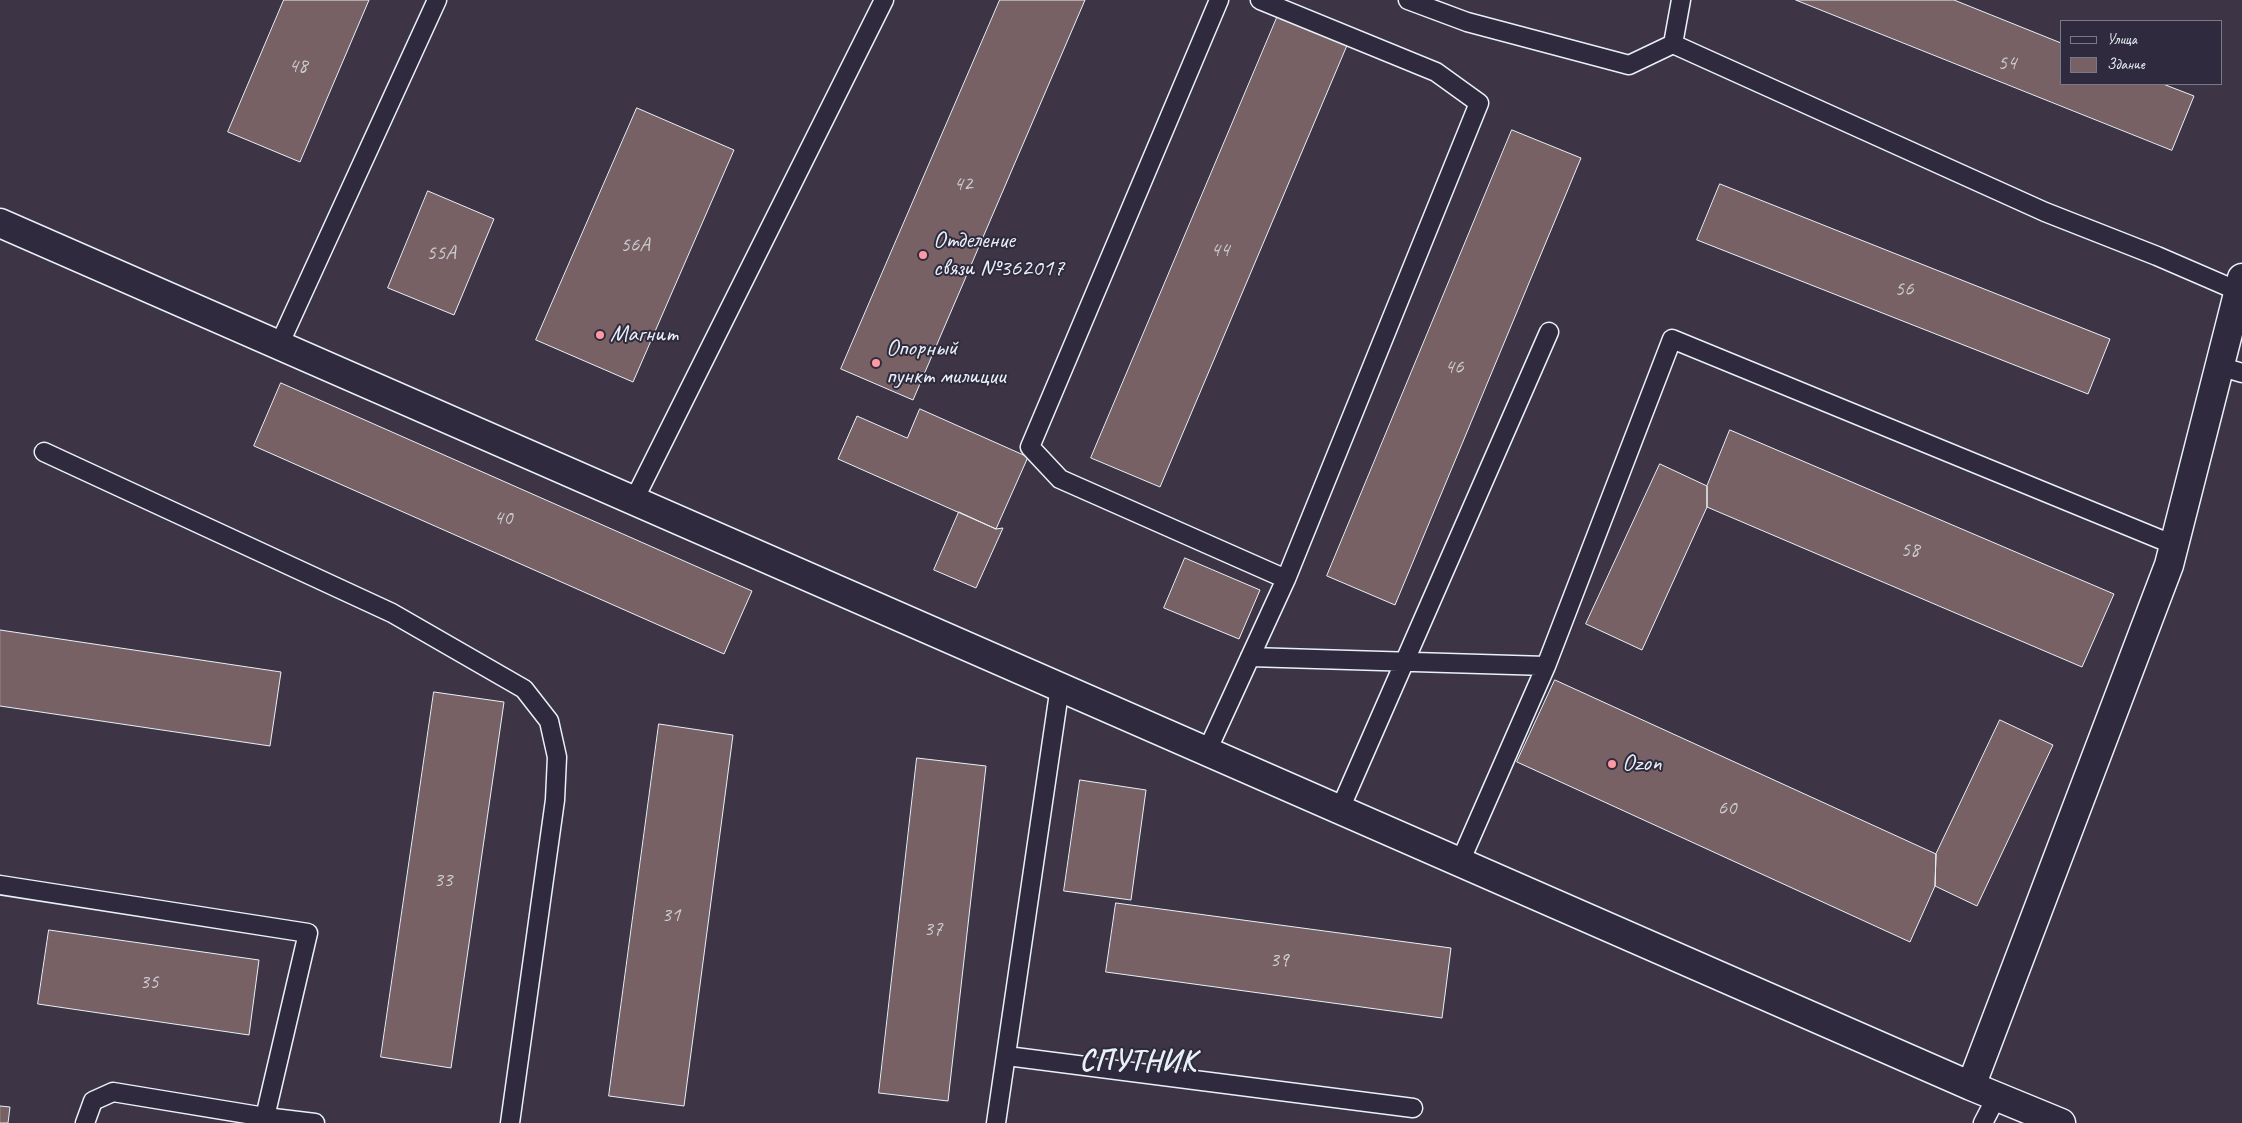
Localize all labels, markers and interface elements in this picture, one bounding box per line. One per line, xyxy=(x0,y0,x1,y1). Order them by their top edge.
legend xyxy=(2060,20,2222,85)
text: Улица xyxy=(2107,30,2137,49)
house number: 54 xyxy=(1998,50,2016,76)
house number: 48 xyxy=(289,53,307,79)
text: Здание xyxy=(2107,55,2145,74)
house number: 42 xyxy=(954,171,972,197)
place label: Отделение связи №362017 xyxy=(933,227,1064,283)
house number: 56А xyxy=(620,232,650,258)
house number: 44 xyxy=(1211,237,1229,263)
house number: 55А xyxy=(426,240,456,266)
marker: Отделение связи №362017 xyxy=(917,249,929,261)
house number: 56 xyxy=(1895,276,1913,302)
place label: Магнит xyxy=(610,321,678,349)
marker: Магнит xyxy=(594,329,606,341)
place label: Опорный пункт милиции xyxy=(886,335,1006,391)
house number: 46 xyxy=(1445,354,1463,380)
marker: Опорный пункт милиции xyxy=(870,357,882,369)
house number: 40 xyxy=(494,505,512,531)
house number: 58 xyxy=(1901,537,1919,563)
place label: Ozon xyxy=(1622,750,1661,778)
marker: Ozon xyxy=(1606,758,1618,770)
house number: 60 xyxy=(1718,795,1736,821)
house number: 33 xyxy=(434,867,452,893)
house number: 31 xyxy=(662,902,680,928)
house number: 37 xyxy=(924,916,942,942)
house number: 39 xyxy=(1270,947,1288,973)
house number: 35 xyxy=(140,969,158,995)
district label: СПУТНИК xyxy=(1076,1045,1200,1079)

